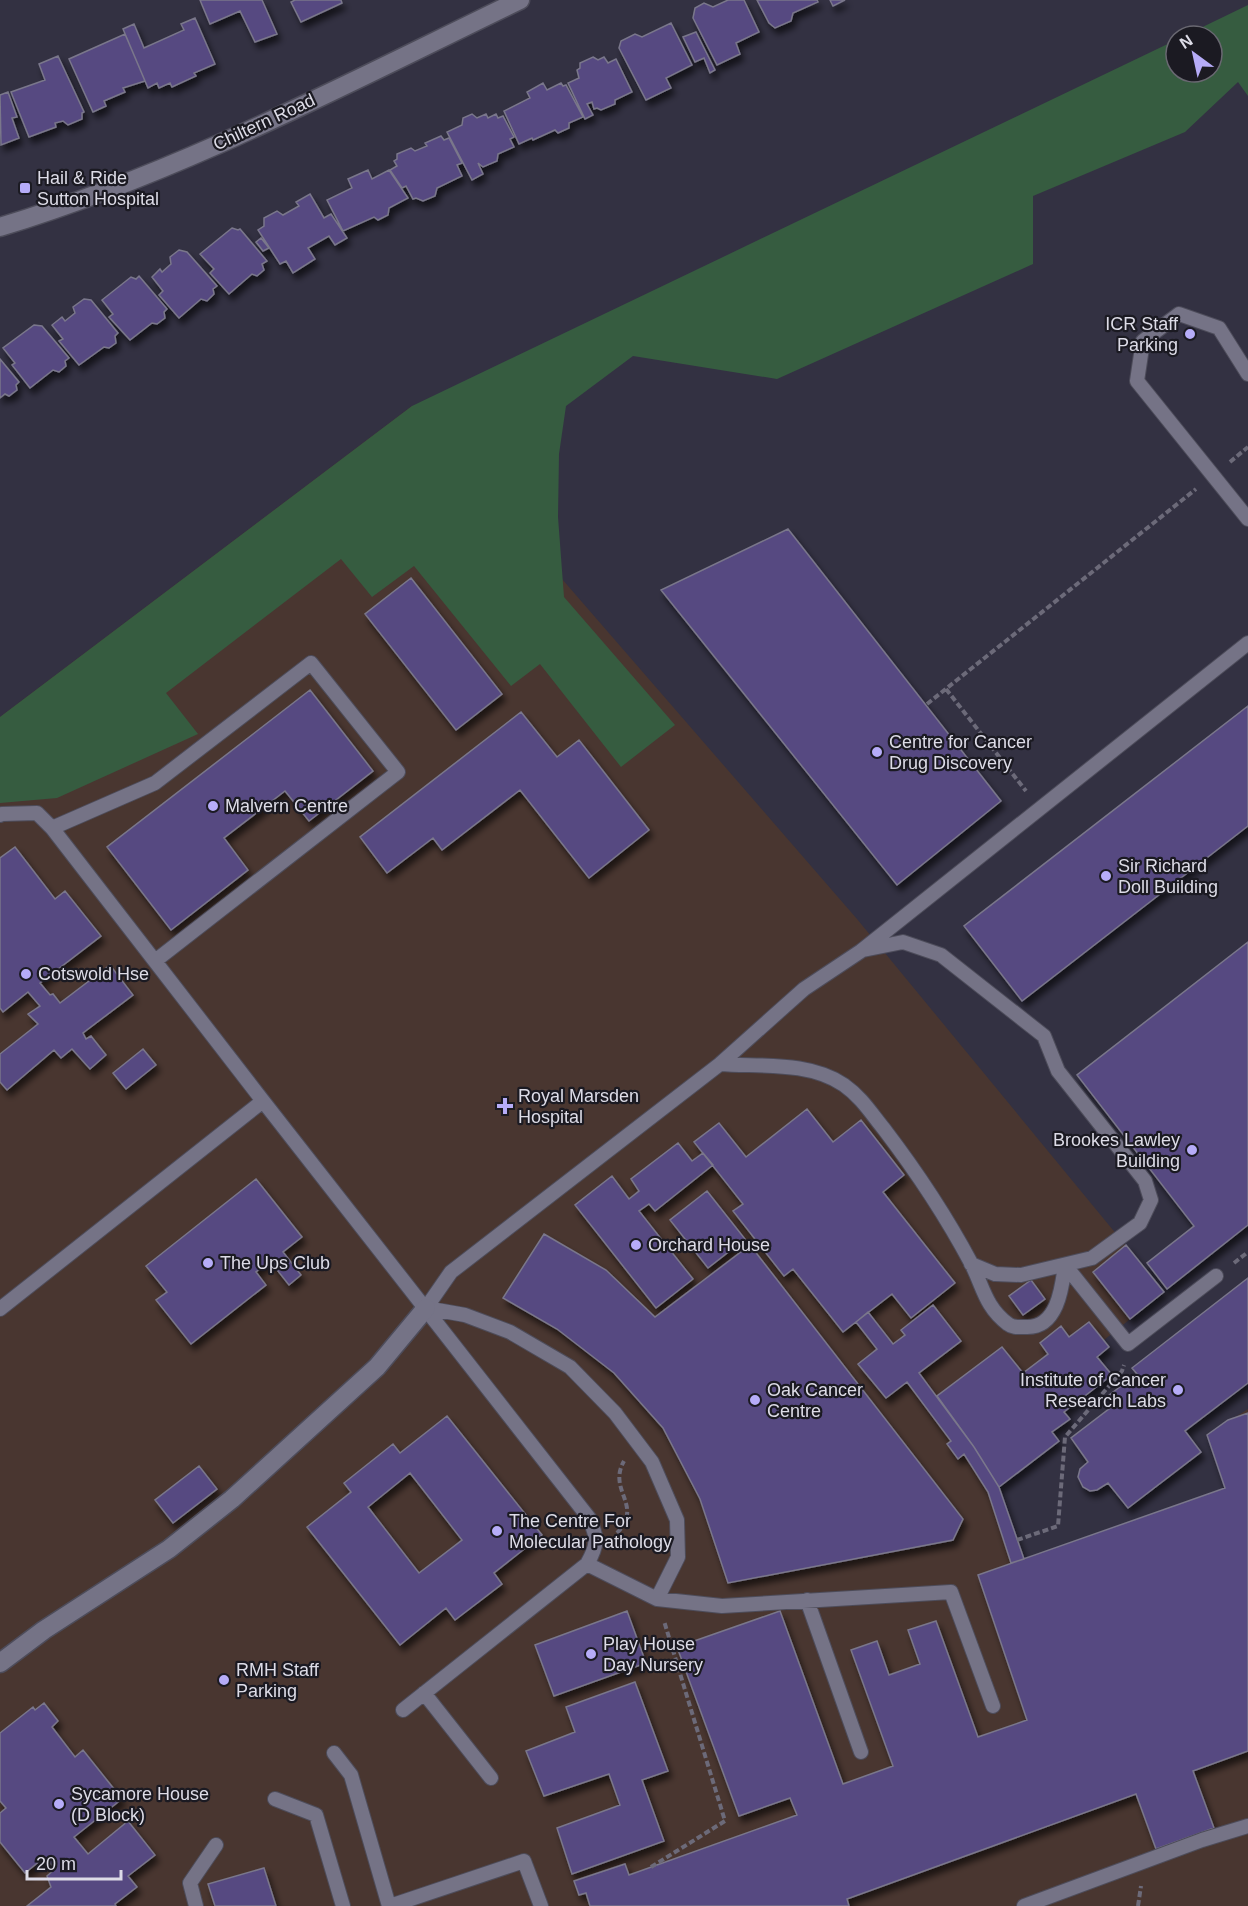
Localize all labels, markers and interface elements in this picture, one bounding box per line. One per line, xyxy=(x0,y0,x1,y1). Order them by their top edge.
north arrow xyxy=(1164,24,1224,84)
text: N xyxy=(1177,32,1196,52)
street label: Chiltern Road xyxy=(210,90,318,154)
place label: Hail & Ride Sutton Hospital xyxy=(37,168,159,209)
marker: Hail & Ride Sutton Hospital xyxy=(18,181,32,195)
place label: ICR Staff Parking xyxy=(1105,314,1179,355)
marker: ICR Staff Parking xyxy=(1183,327,1197,341)
place label: Centre for Cancer Drug Discovery xyxy=(889,732,1032,773)
marker: Centre for Cancer Drug Discovery xyxy=(870,745,884,759)
place label: Malvern Centre xyxy=(225,796,348,816)
marker: Malvern Centre xyxy=(206,799,220,813)
place label: Sir Richard Doll Building xyxy=(1118,856,1218,897)
marker: Sir Richard Doll Building xyxy=(1099,869,1113,883)
place label: Cotswold Hse xyxy=(38,964,149,984)
marker: Cotswold Hse xyxy=(19,967,33,981)
place label: Royal Marsden Hospital xyxy=(518,1086,639,1127)
marker: Royal Marsden Hospital xyxy=(496,1097,514,1115)
place label: Brookes Lawley Building xyxy=(1053,1130,1180,1171)
marker: Brookes Lawley Building xyxy=(1185,1143,1199,1157)
place label: Orchard House xyxy=(648,1235,770,1255)
marker: Orchard House xyxy=(629,1238,643,1252)
place label: The Ups Club xyxy=(220,1253,330,1273)
marker: The Ups Club xyxy=(201,1256,215,1270)
place label: Institute of Cancer Research Labs xyxy=(1020,1370,1166,1411)
place label: Oak Cancer Centre xyxy=(767,1380,863,1421)
marker: Institute of Cancer Research Labs xyxy=(1171,1383,1185,1397)
marker: Oak Cancer Centre xyxy=(748,1393,762,1407)
place label: The Centre For Molecular Pathology xyxy=(509,1511,672,1552)
marker: The Centre For Molecular Pathology xyxy=(490,1524,504,1538)
place label: Play House Day Nursery xyxy=(603,1634,703,1675)
marker: Play House Day Nursery xyxy=(584,1647,598,1661)
place label: RMH Staff Parking xyxy=(236,1660,320,1701)
marker: RMH Staff Parking xyxy=(217,1673,231,1687)
place label: Sycamore House (D Block) xyxy=(71,1784,209,1825)
marker: Sycamore House (D Block) xyxy=(52,1797,66,1811)
scale bar xyxy=(27,1843,122,1881)
text: 20 m xyxy=(36,1854,76,1874)

